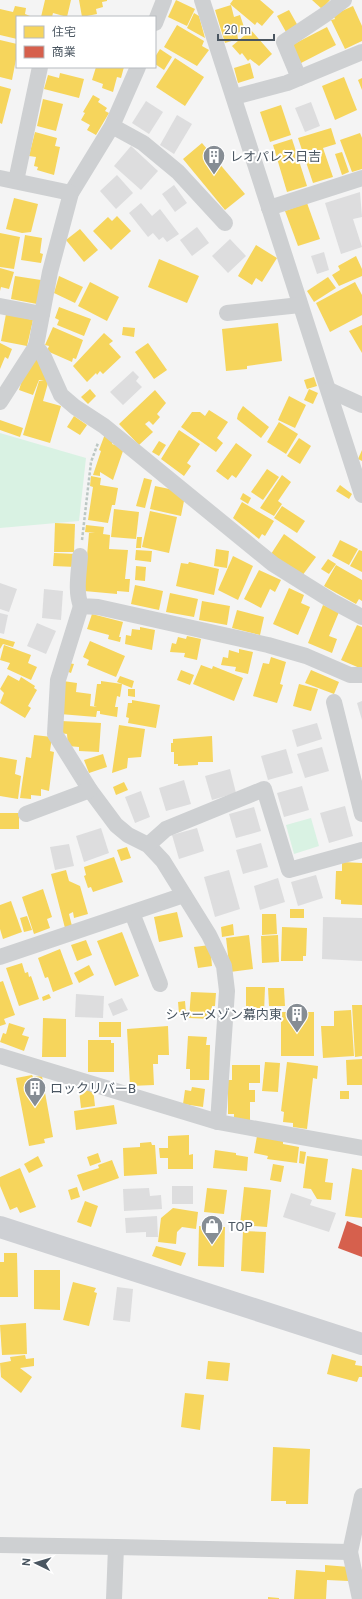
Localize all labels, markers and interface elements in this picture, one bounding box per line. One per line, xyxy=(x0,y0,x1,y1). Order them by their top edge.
legend xyxy=(16,16,156,68)
scale bar xyxy=(218,16,274,42)
text: 20 m xyxy=(224,23,251,37)
text: 住宅 xyxy=(52,25,76,39)
text: 商業 xyxy=(52,45,76,59)
building icon: レオパレス日吉 xyxy=(201,143,227,176)
place label: レオパレス日吉 xyxy=(230,149,321,164)
building icon: シャーメゾン幕内東 xyxy=(284,1001,310,1034)
place label: シャーメゾン幕内東 xyxy=(166,1007,282,1022)
building icon: ロックリバーB xyxy=(22,1075,48,1108)
place label: ロックリバーB xyxy=(50,1081,136,1096)
shop icon: TOP xyxy=(199,1213,225,1246)
place label: TOP xyxy=(228,1219,253,1234)
north arrow xyxy=(16,1543,56,1583)
text: N xyxy=(20,1558,33,1567)

